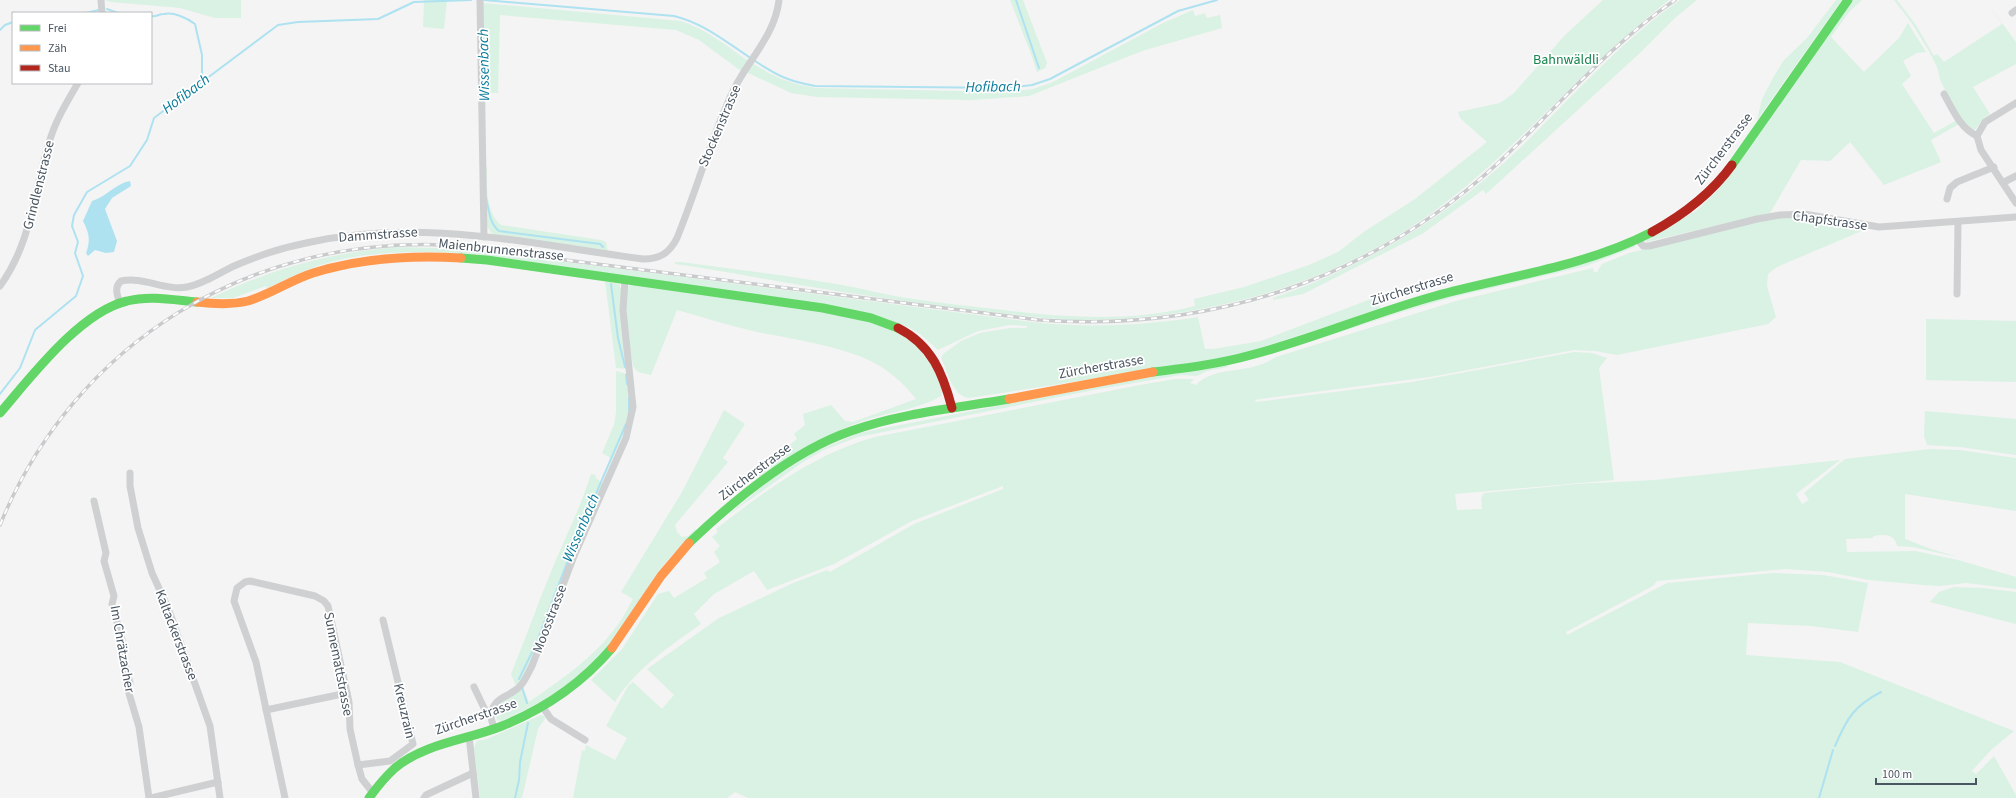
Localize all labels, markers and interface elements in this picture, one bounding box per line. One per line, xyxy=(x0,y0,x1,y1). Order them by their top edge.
legend xyxy=(12,12,152,84)
text: Frei xyxy=(48,20,67,37)
water label: Wissenbach xyxy=(473,28,495,101)
text: Zäh xyxy=(48,40,67,57)
park label: Bahnwäldli xyxy=(1533,50,1599,70)
text: Stau xyxy=(48,60,71,77)
water label: Hofibach xyxy=(158,69,215,119)
water label: Hofibach xyxy=(965,76,1021,98)
street label: Stockenstrasse xyxy=(694,82,746,170)
street label: Zürcherstrasse xyxy=(1690,109,1758,189)
street label: Grindlenstrasse xyxy=(18,138,60,232)
street label: Chapfstrasse xyxy=(1791,206,1869,236)
street label: Dammstrasse xyxy=(338,222,418,248)
street label: Maienbrunnenstrasse xyxy=(437,233,565,267)
street label: Zürcherstrasse xyxy=(1368,267,1456,311)
street label: Zürcherstrasse xyxy=(1057,350,1145,384)
street label: Zürcherstrasse xyxy=(715,438,795,506)
water label: Wissenbach xyxy=(557,490,605,565)
street label: Moosstrasse xyxy=(528,582,572,656)
street label: Kaltackerstrasse xyxy=(150,587,202,683)
street label: Im Chrätzacher xyxy=(104,604,140,694)
street label: Sunnemattstrasse xyxy=(318,610,358,718)
street label: Kreuzrain xyxy=(388,681,420,741)
street label: Zürcherstrasse xyxy=(432,694,520,740)
scale bar xyxy=(1876,760,1976,786)
text: 100 m xyxy=(1882,766,1912,783)

